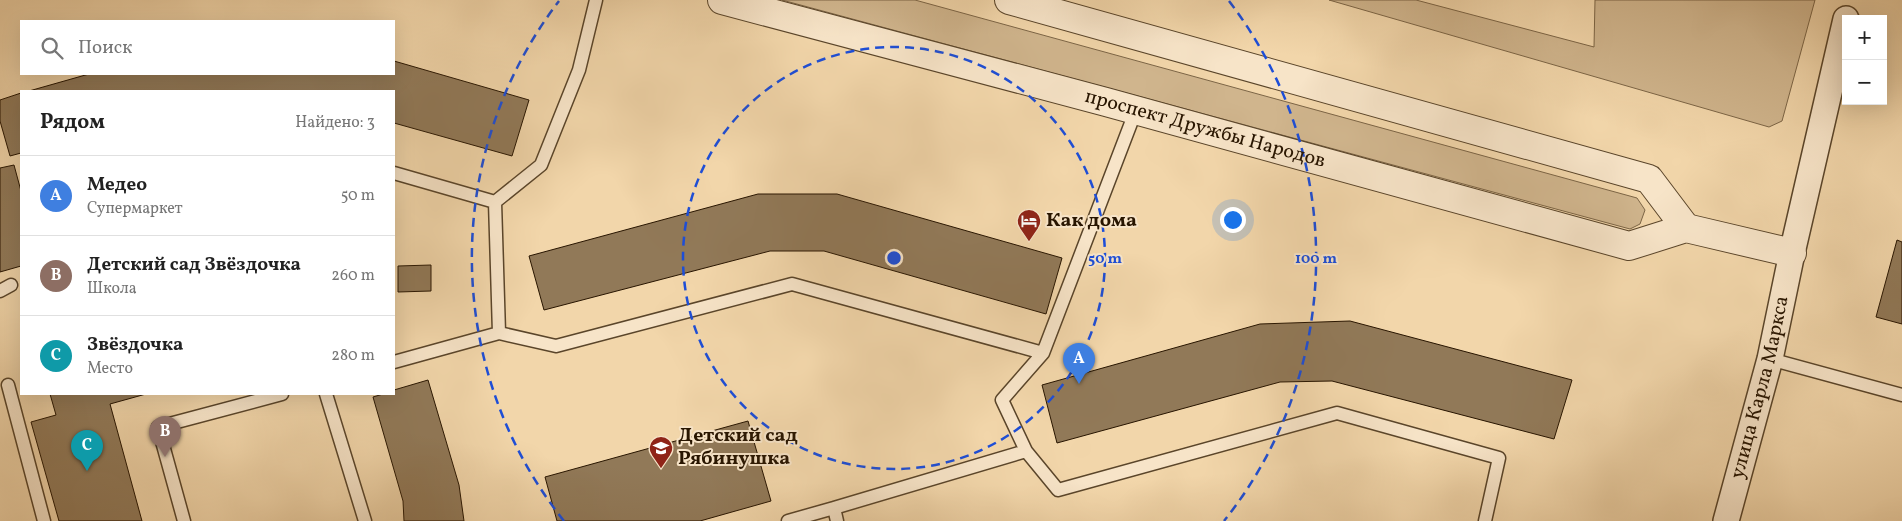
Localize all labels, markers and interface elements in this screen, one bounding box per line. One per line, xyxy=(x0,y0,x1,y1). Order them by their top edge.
map controls xyxy=(1842,15,1887,105)
button: + xyxy=(1842,15,1887,60)
search box xyxy=(20,20,395,75)
icon: search xyxy=(38,34,66,62)
text: Поиск xyxy=(78,35,132,61)
button: − xyxy=(1842,60,1887,105)
street label: проспект Дружбы Народов xyxy=(1082,83,1328,176)
text: Рядом xyxy=(40,108,105,137)
text: Найдено: 3 xyxy=(295,112,375,134)
text: Медео xyxy=(87,172,147,198)
text: A xyxy=(50,185,62,207)
text: 50 m xyxy=(341,185,375,207)
text: Супермаркет xyxy=(87,198,183,220)
place label: Как дома xyxy=(1046,207,1137,235)
your location xyxy=(1220,207,1246,233)
hotel icon: Как дома xyxy=(1016,208,1042,242)
centre of rings xyxy=(885,249,903,267)
text: 50 m xyxy=(1088,249,1122,270)
text: 100 m xyxy=(1295,249,1338,270)
text: Детский сад Звёздочка xyxy=(87,252,301,278)
text: B xyxy=(51,265,61,287)
text: 260 m xyxy=(331,265,375,287)
text: Школа xyxy=(87,278,137,300)
street label: улица Карла Маркса xyxy=(1724,293,1797,482)
text: Звёздочка xyxy=(87,332,183,358)
pin: A xyxy=(1063,343,1095,384)
text: C xyxy=(51,345,61,367)
text: 280 m xyxy=(331,345,375,367)
text: Место xyxy=(87,358,133,380)
pin: B xyxy=(149,416,181,457)
place label: Детский сад Рябинушка xyxy=(678,422,798,473)
pin: C xyxy=(71,430,103,471)
school or university icon: Детский сад Рябинушка xyxy=(648,435,674,469)

